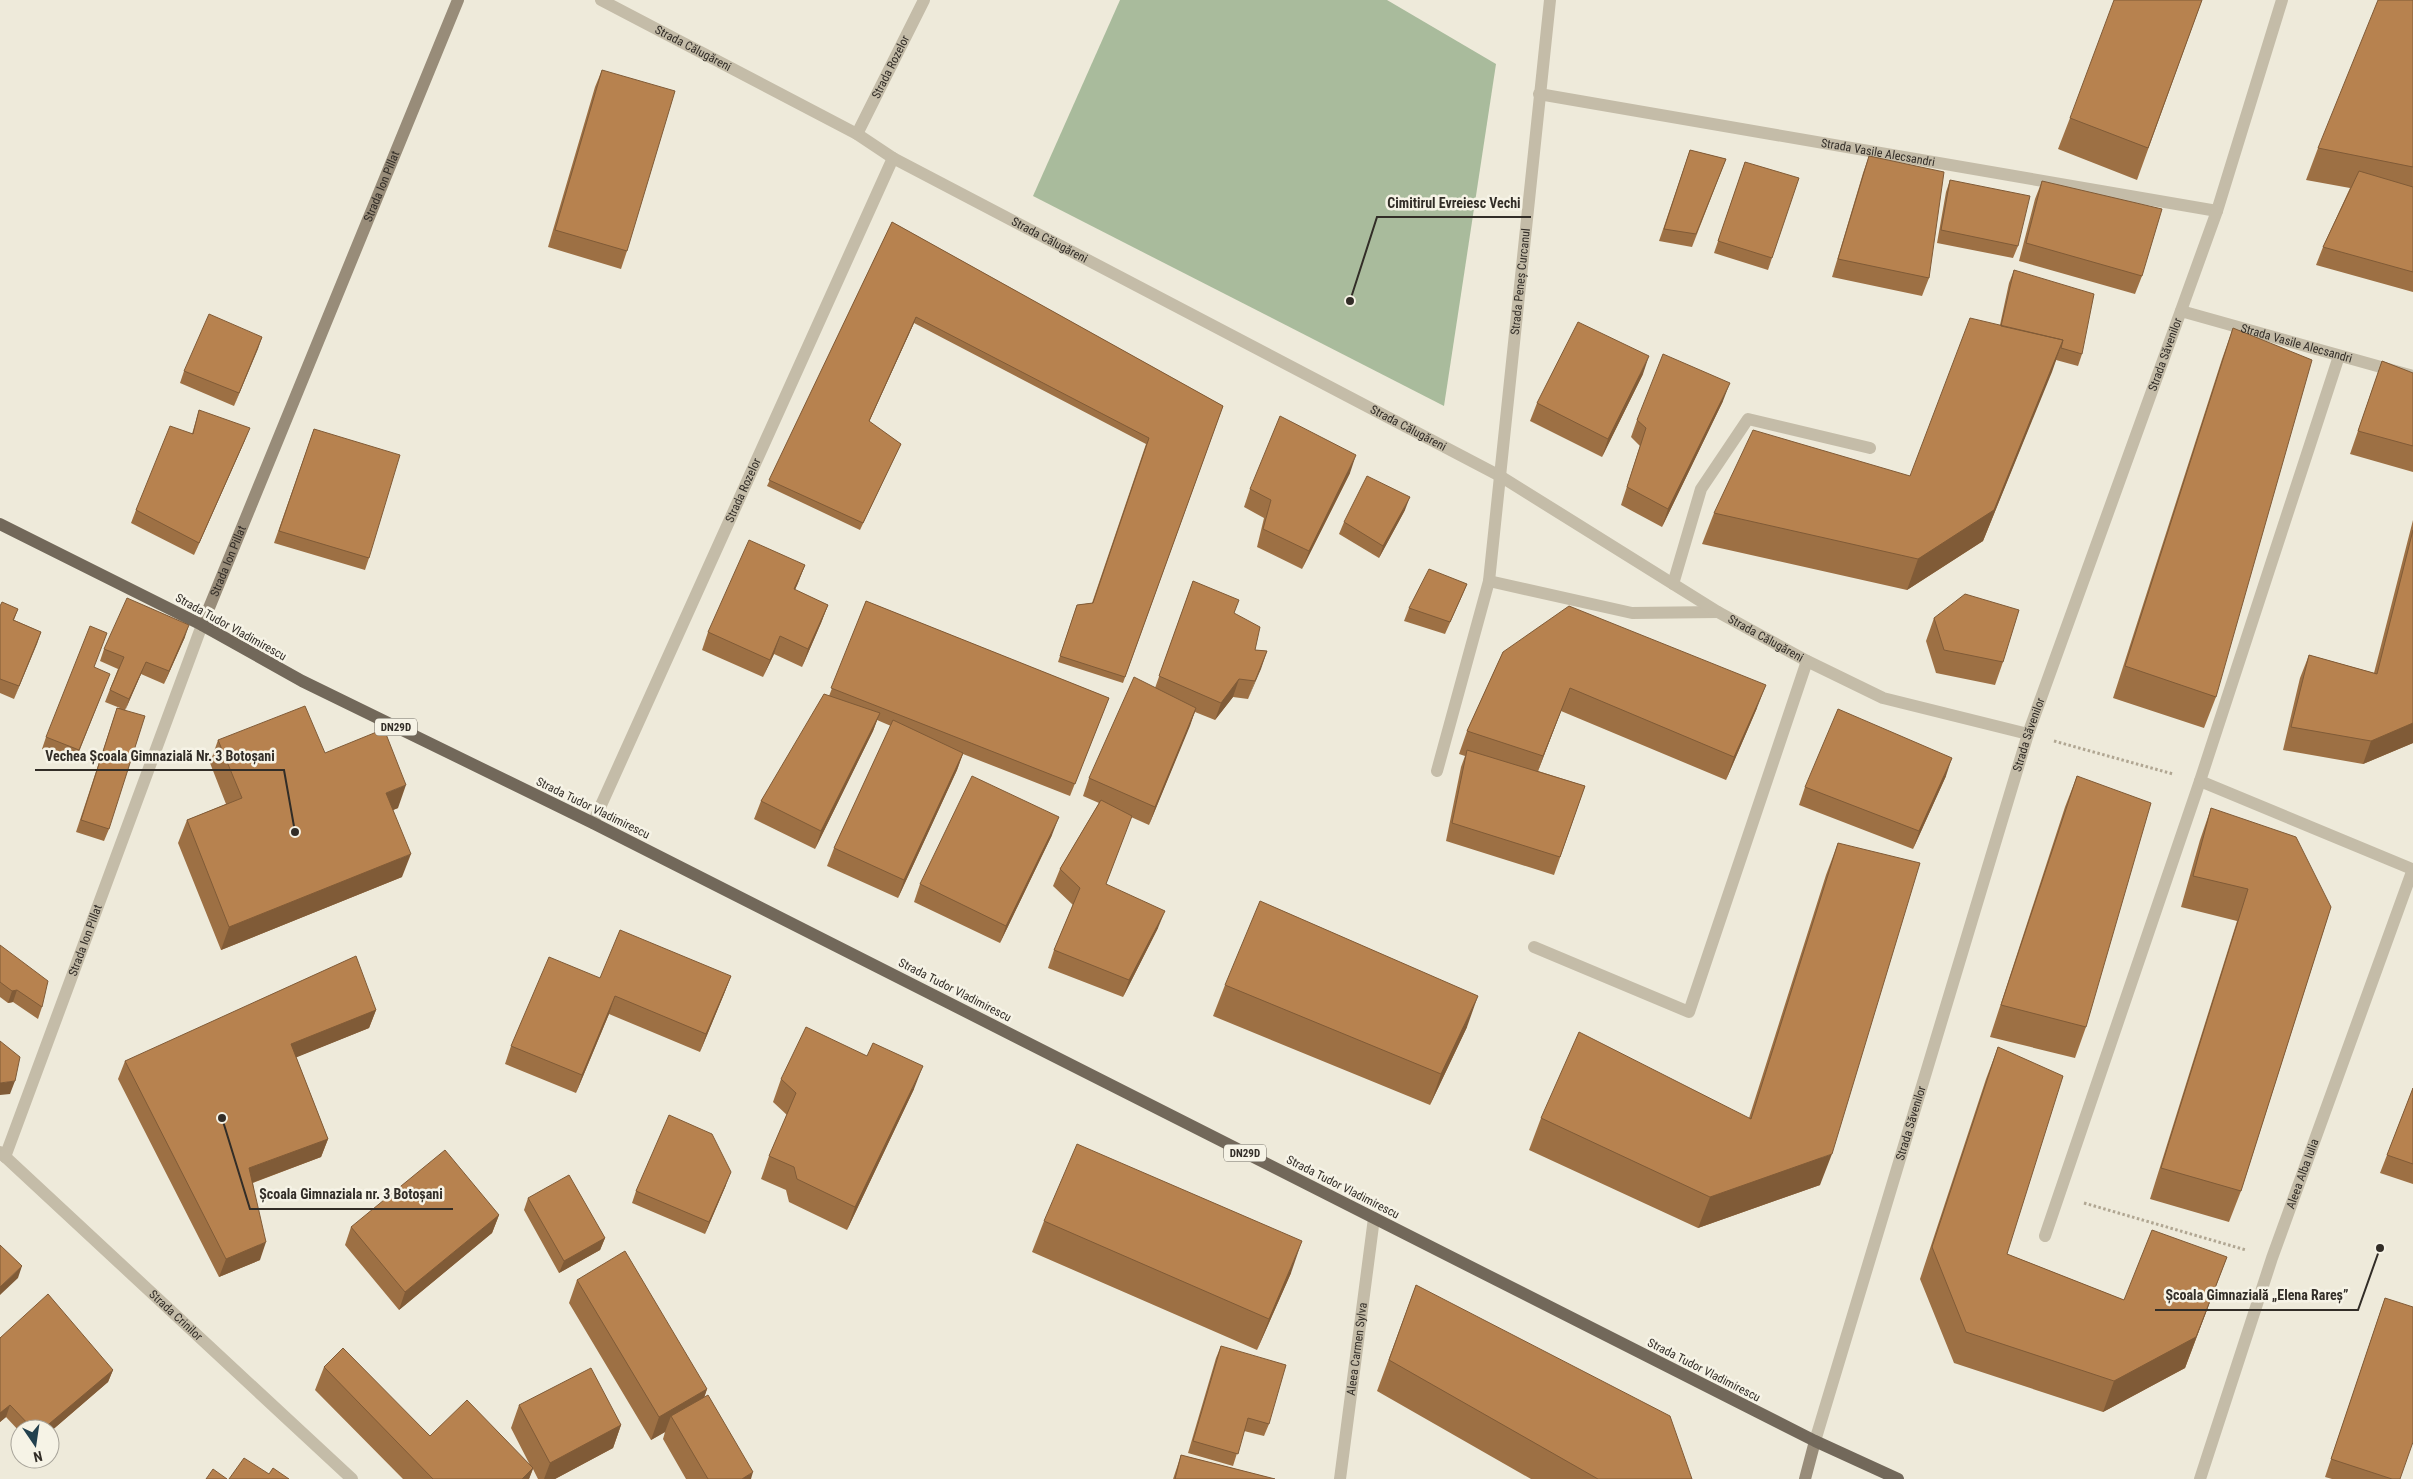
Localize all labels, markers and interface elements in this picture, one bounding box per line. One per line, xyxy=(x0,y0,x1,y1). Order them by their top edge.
street label: Strada Călugăreni xyxy=(653,23,734,74)
street label: Strada Rozelor xyxy=(869,33,912,101)
street label: Strada Vasile Alecsandri xyxy=(1820,136,1936,169)
street label: Strada Ion Pillat xyxy=(361,148,403,224)
callout: Cimitirul Evreiesc Vechi xyxy=(1377,188,1531,217)
text: Cimitirul Evreiesc Vechi xyxy=(1387,195,1521,211)
street label: Strada Călugăreni xyxy=(1009,214,1090,266)
street label: Strada Peneș Curcanul xyxy=(1508,228,1533,336)
street label: Strada Săvenilor xyxy=(2145,315,2185,393)
street label: Strada Vasile Alecsandri xyxy=(2239,321,2354,366)
street label: Strada Călugăreni xyxy=(1368,402,1449,454)
street label: Strada Rozelor xyxy=(723,456,764,525)
street label: Strada Ion Pillat xyxy=(207,523,249,599)
street label: Strada Tudor Vladimirescu xyxy=(173,591,289,663)
street label: Strada Călugăreni xyxy=(1726,612,1806,665)
street label: Strada Săvenilor xyxy=(2010,695,2048,773)
road number: DN29D xyxy=(375,719,417,736)
callout: Vechea Școala Gimnazială Nr. 3 Botoșani xyxy=(35,741,284,770)
text: Vechea Școala Gimnazială Nr. 3 Botoșani xyxy=(45,748,275,765)
street label: Strada Tudor Vladimirescu xyxy=(534,774,652,842)
street label: Strada Ion Pillat xyxy=(66,902,105,978)
street label: Strada Tudor Vladimirescu xyxy=(896,955,1014,1025)
street label: Strada Săvenilor xyxy=(1893,1084,1929,1162)
street label: Aleea Alba Iulia xyxy=(2283,1137,2322,1211)
road number: DN29D xyxy=(1224,1144,1266,1162)
street label: Strada Tudor Vladimirescu xyxy=(1284,1152,1402,1222)
callout: Școala Gimnaziala nr. 3 Botoșani xyxy=(250,1180,453,1209)
text: Școala Gimnaziala nr. 3 Botoșani xyxy=(259,1186,443,1203)
callout: Școala Gimnazială „Elena Rareș” xyxy=(2155,1281,2358,1310)
street label: Strada Crinilor xyxy=(146,1287,206,1344)
text: Școala Gimnazială „Elena Rareș” xyxy=(2166,1287,2348,1304)
street label: Aleea Carmen Sylva xyxy=(1344,1301,1370,1396)
street label: Strada Tudor Vladimirescu xyxy=(1645,1335,1763,1405)
north arrow xyxy=(10,1419,60,1469)
text: N xyxy=(32,1448,44,1465)

